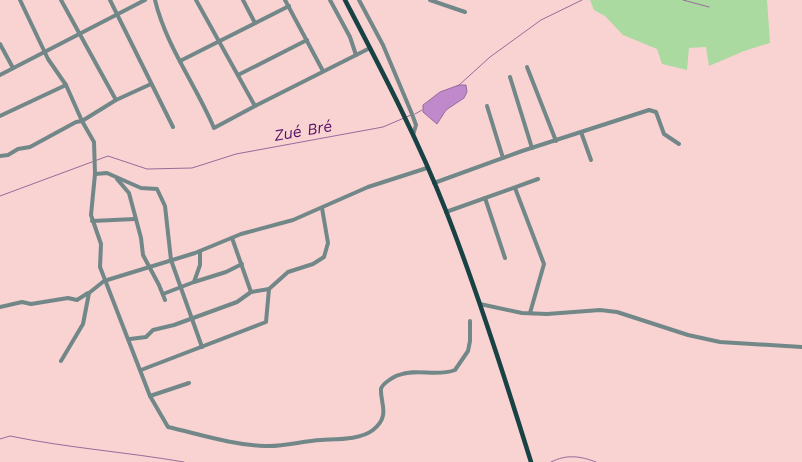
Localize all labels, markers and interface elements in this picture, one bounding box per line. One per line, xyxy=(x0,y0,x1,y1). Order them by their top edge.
water label: Zué Bré xyxy=(272,116,334,145)

